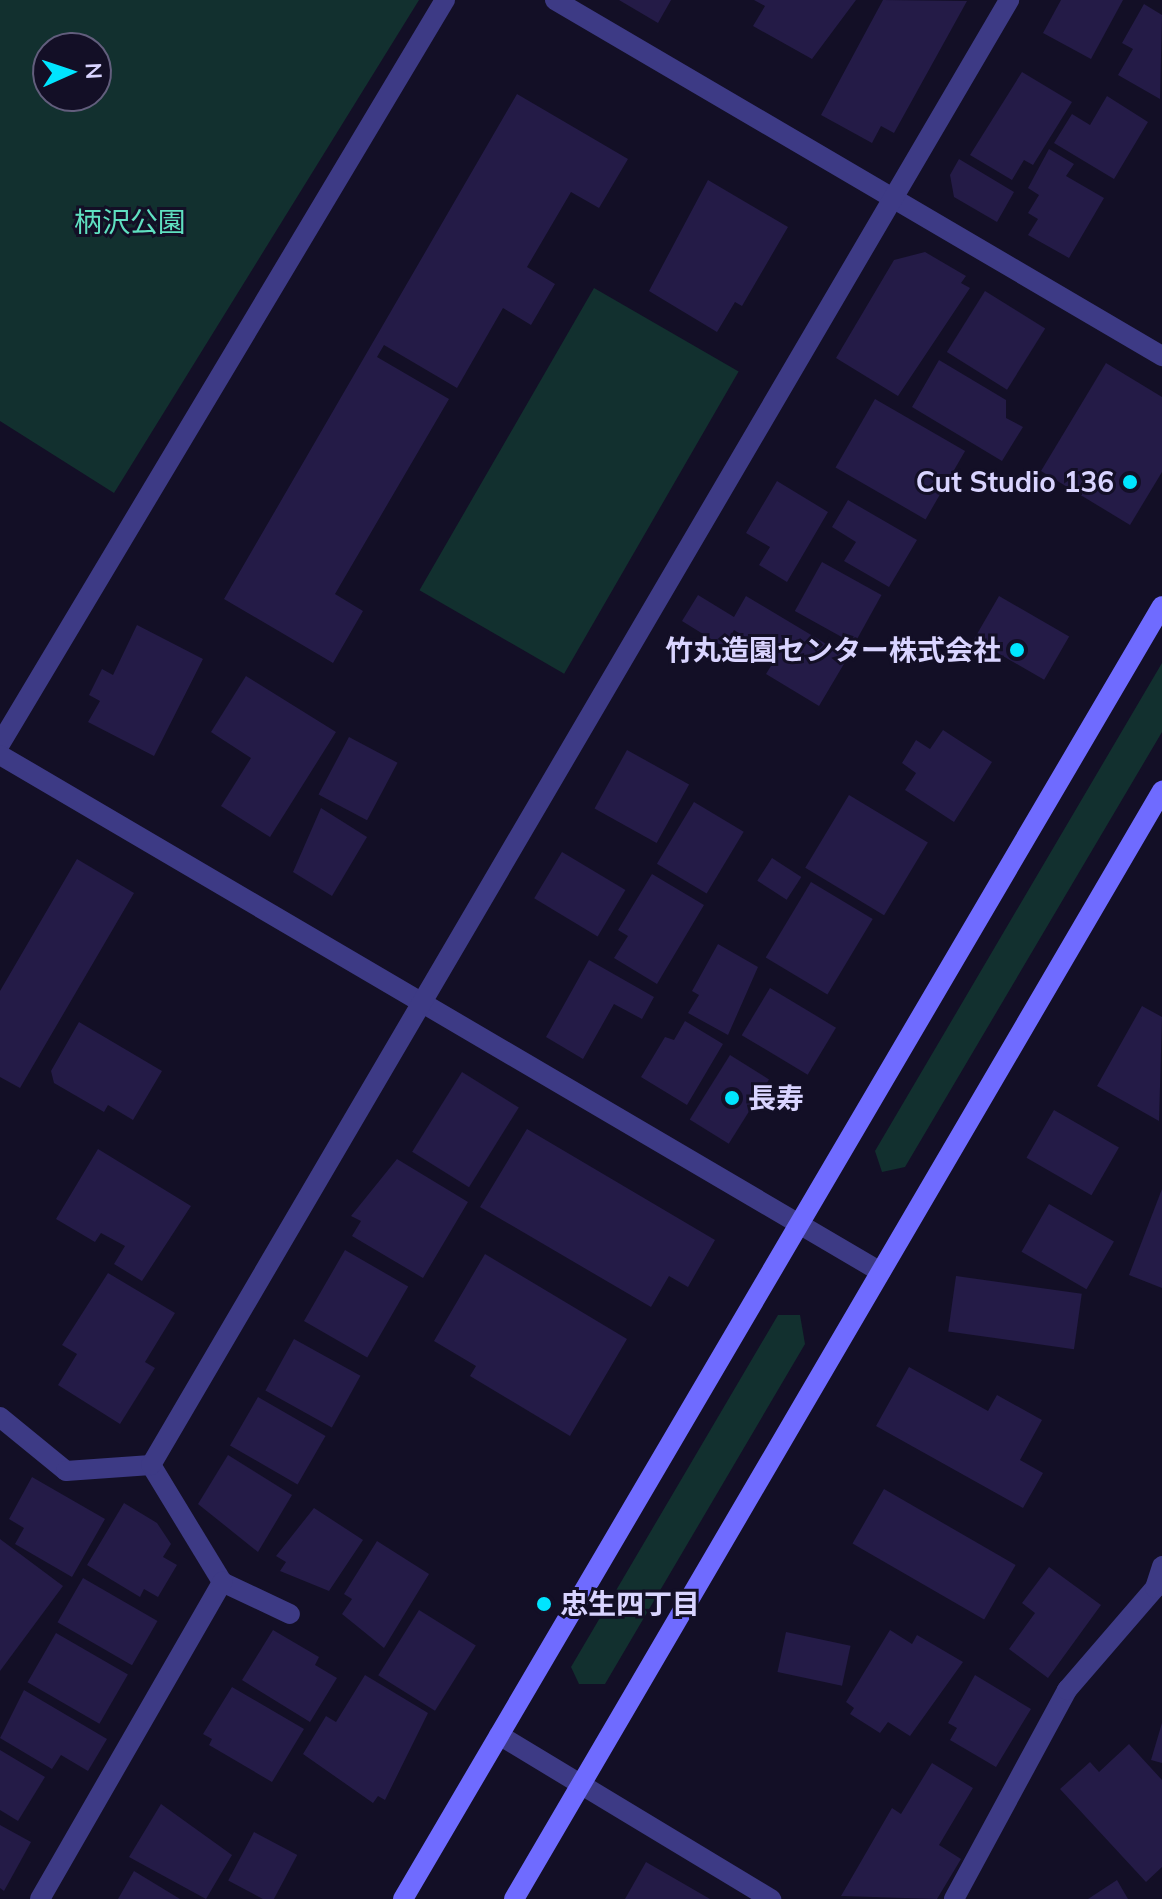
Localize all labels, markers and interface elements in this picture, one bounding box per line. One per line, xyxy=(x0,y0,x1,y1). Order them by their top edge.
north arrow xyxy=(32,32,112,112)
text: N xyxy=(80,62,108,80)
park label: 柄沢公園 xyxy=(74,205,186,239)
place label: Cut Studio 136 xyxy=(916,465,1114,499)
marker: Cut Studio 136 xyxy=(1121,473,1139,491)
place label: 竹丸造園センター株式会社 xyxy=(665,633,1001,667)
marker: 竹丸造園センター株式会社 xyxy=(1008,641,1026,659)
place label: 長寿 xyxy=(748,1081,804,1115)
marker: 長寿 xyxy=(723,1089,741,1107)
place label: 忠生四丁目 xyxy=(560,1587,700,1621)
marker: 忠生四丁目 xyxy=(535,1595,553,1613)

